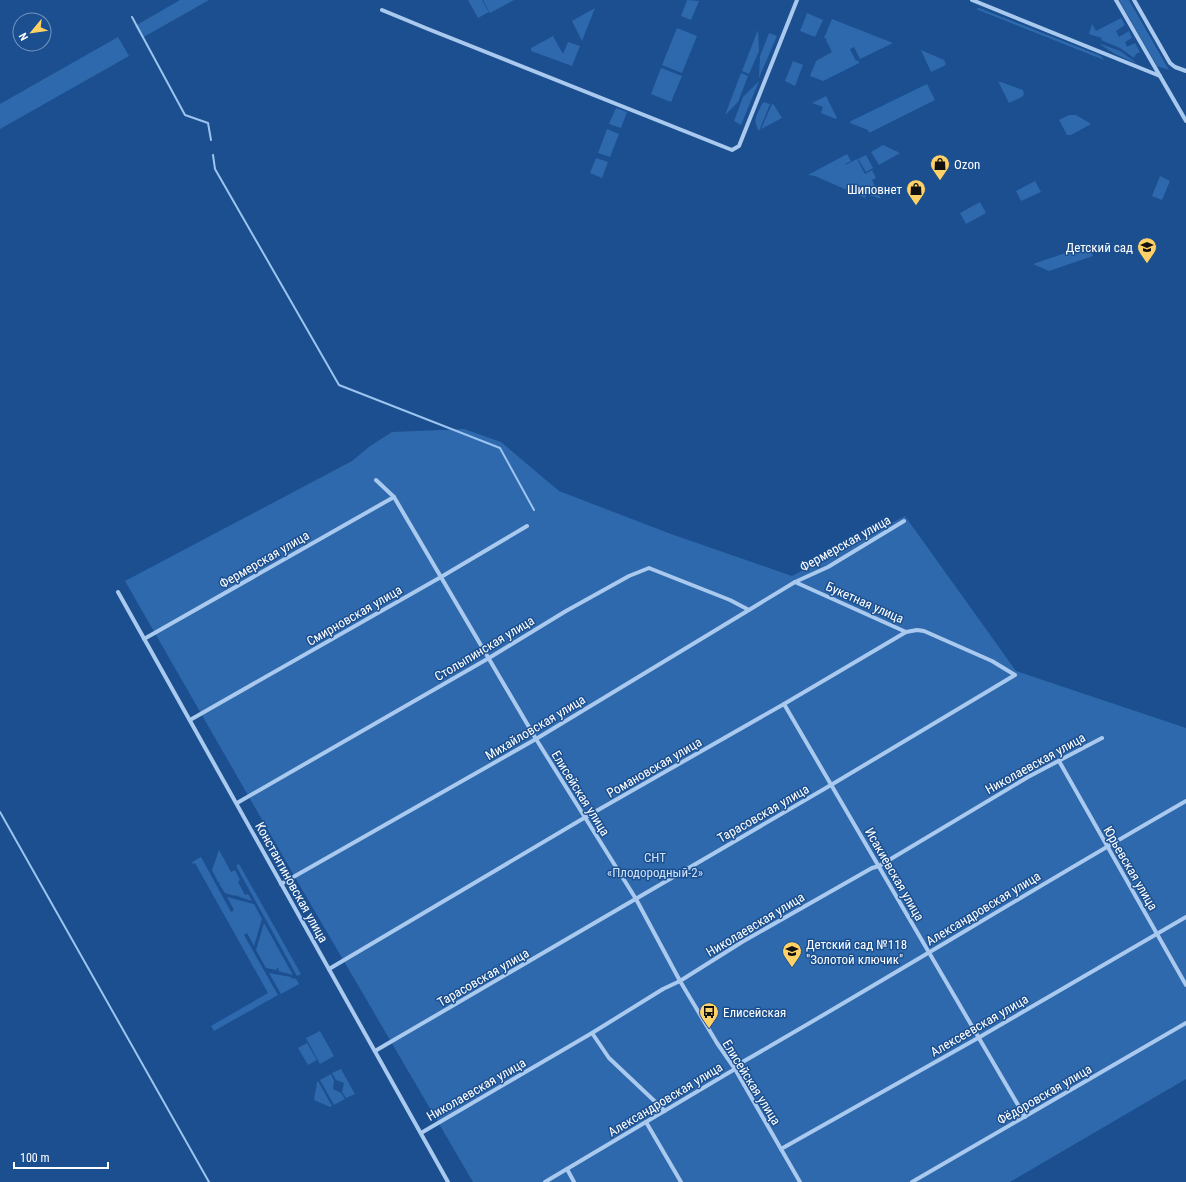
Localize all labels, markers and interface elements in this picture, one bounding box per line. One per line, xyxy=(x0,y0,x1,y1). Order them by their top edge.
north arrow xyxy=(12,12,52,52)
text: N xyxy=(16,30,31,43)
shop icon: Ozon xyxy=(929,153,951,181)
place label: Ozon xyxy=(954,157,980,172)
shop icon: Шиповнет xyxy=(905,178,927,206)
place label: Шиповнет xyxy=(847,182,902,197)
school or university icon: Детский сад xyxy=(1136,236,1158,264)
place label: Детский сад xyxy=(1066,240,1133,255)
street label: Фермерская улица xyxy=(797,512,893,575)
street label: Фермерская улица xyxy=(217,528,312,591)
street label: Букетная улица xyxy=(823,579,906,626)
street label: Смирновская улица xyxy=(304,582,405,649)
street label: Столыпинская улица xyxy=(432,613,537,684)
street label: Михайловская улица xyxy=(483,692,588,763)
street label: Николаевская улица xyxy=(983,730,1088,797)
street label: Романовская улица xyxy=(604,734,704,801)
street label: Елисейская улица xyxy=(548,748,613,839)
street label: Тарасовская улица xyxy=(715,781,812,846)
street label: Константиновская улица xyxy=(252,819,331,945)
street label: Юрьевская улица xyxy=(1100,824,1161,913)
street label: Исакиевская улица xyxy=(862,825,927,923)
park label: СНТ «Плодородный-2» xyxy=(607,850,703,880)
street label: Александровская улица xyxy=(923,868,1043,949)
street label: Николаевская улица xyxy=(703,889,807,960)
place label: Детский сад №118 "Золотой ключик" xyxy=(806,937,907,967)
school or university icon: Детский сад №118 "Золотой ключик" xyxy=(781,940,803,968)
street label: Тарасовская улица xyxy=(435,945,532,1010)
street label: Алексеевская улица xyxy=(928,991,1031,1060)
bus stop icon: Елисейская xyxy=(698,1001,720,1029)
place label: Елисейская xyxy=(723,1005,786,1020)
street label: Елисейская улица xyxy=(719,1037,784,1128)
street label: Николаевская улица xyxy=(424,1055,528,1124)
street label: Александровская улица xyxy=(605,1059,725,1140)
street label: Фёдоровская улица xyxy=(994,1061,1094,1128)
scale bar xyxy=(14,1144,108,1170)
text: 100 m xyxy=(20,1151,50,1165)

